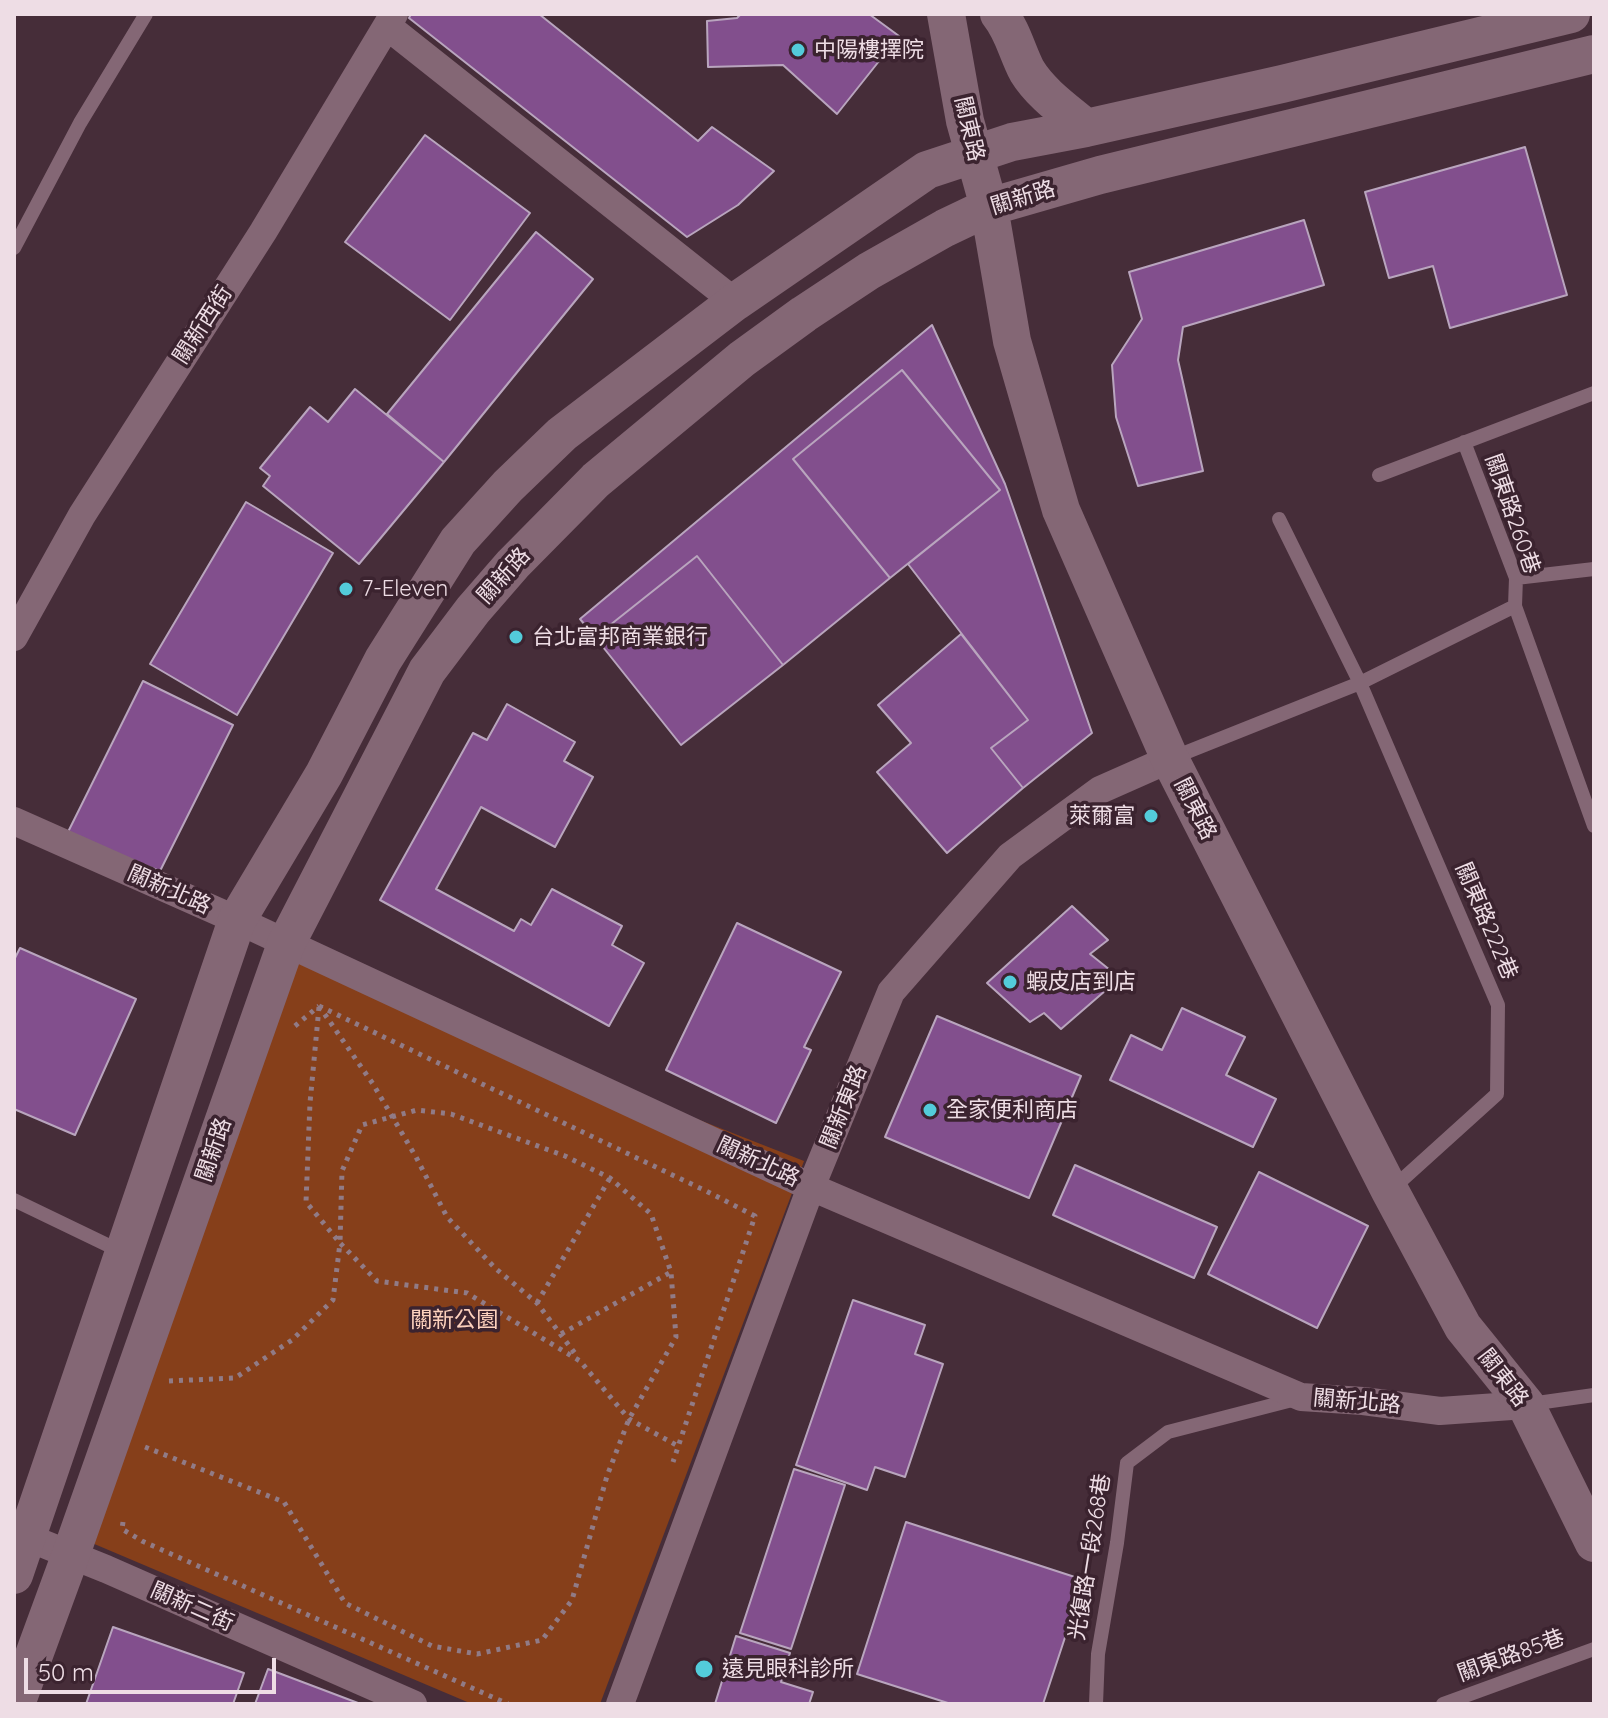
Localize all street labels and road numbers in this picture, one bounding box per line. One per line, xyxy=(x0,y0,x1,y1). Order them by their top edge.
street label: 關東路 xyxy=(949,94,989,164)
street label: 關新路 xyxy=(988,176,1058,220)
street label: 關新西街 xyxy=(168,281,238,369)
street label: 關東路260巷 xyxy=(1479,451,1545,577)
street label: 關新路 xyxy=(472,543,536,609)
street label: 關東路 xyxy=(1168,774,1222,844)
street label: 關東路222巷 xyxy=(1450,859,1522,983)
street label: 關新北路 xyxy=(123,860,215,920)
street label: 關新東路 xyxy=(815,1061,873,1153)
street label: 關新路 xyxy=(191,1115,237,1185)
street label: 關新北路 xyxy=(713,1131,803,1193)
street label: 關東路 xyxy=(1472,1344,1534,1412)
street label: 關新北路 xyxy=(1312,1385,1402,1419)
street label: 光復路一段268巷 xyxy=(1064,1472,1116,1642)
street label: 關新二街 xyxy=(146,1577,238,1637)
street label: 關東路85巷 xyxy=(1454,1624,1568,1688)

